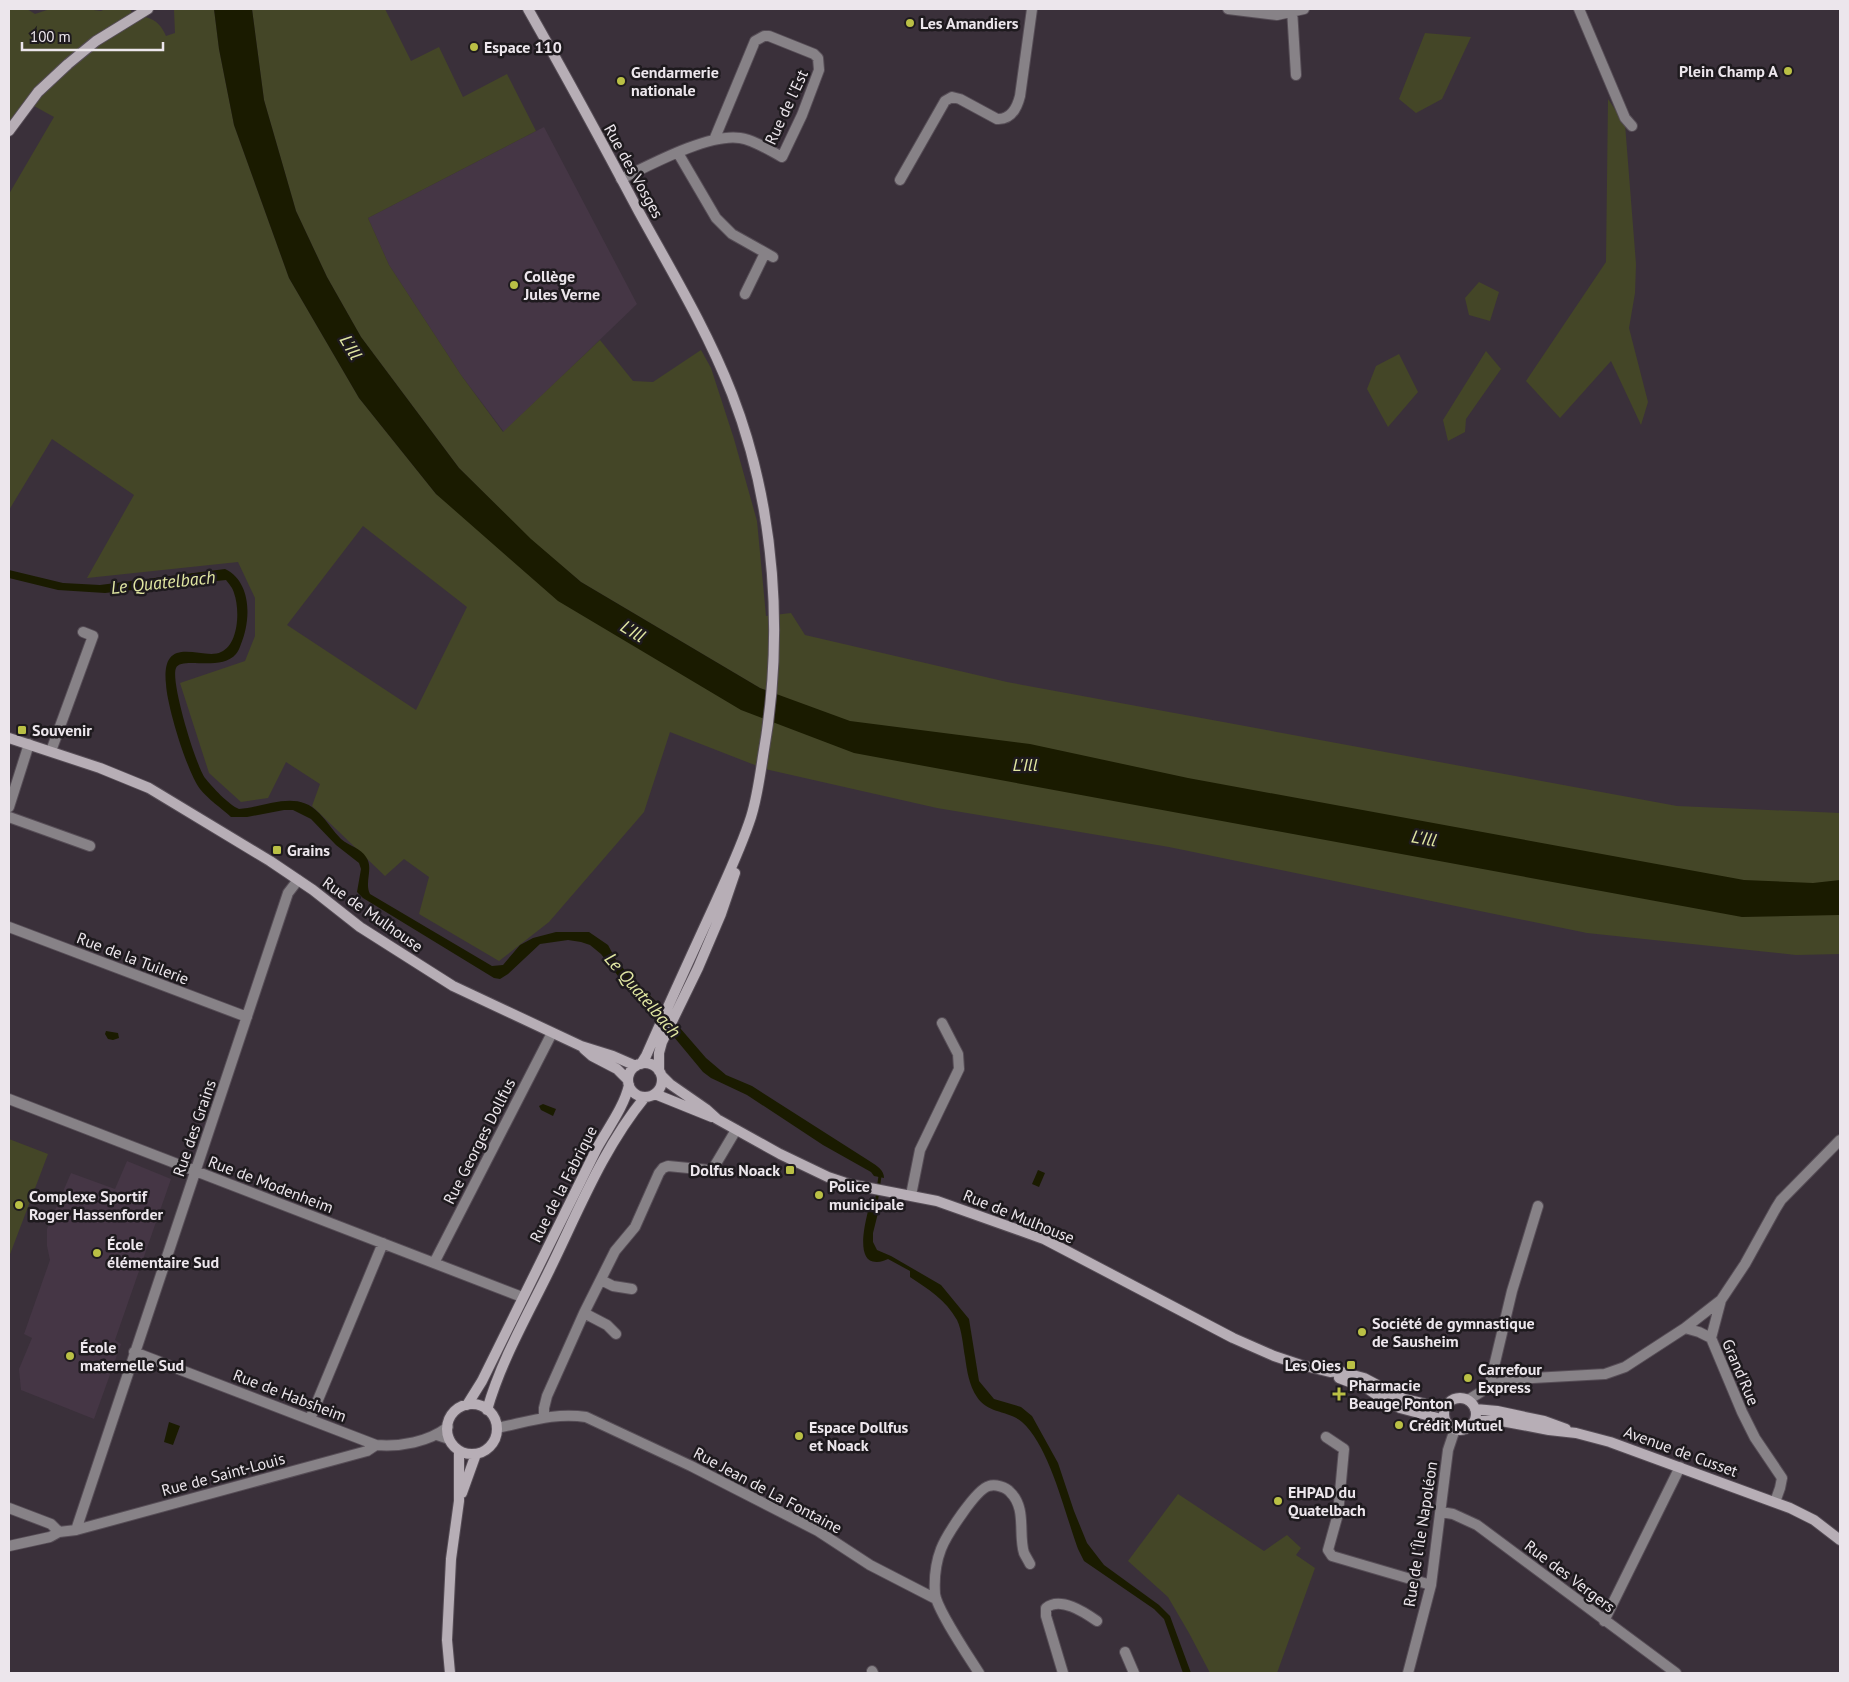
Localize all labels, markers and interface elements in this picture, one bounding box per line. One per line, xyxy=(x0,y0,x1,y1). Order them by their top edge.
place label: Les Amandiers xyxy=(920,13,1019,33)
marker: Les Amandiers xyxy=(904,17,916,29)
scale bar xyxy=(22,20,164,52)
text: 100 m xyxy=(30,27,71,46)
place label: Espace 110 xyxy=(484,37,562,57)
marker: Espace 110 xyxy=(468,41,480,53)
place label: Plein Champ A xyxy=(1679,61,1778,81)
place label: Gendarmerie nationale xyxy=(631,62,719,100)
marker: Plein Champ A xyxy=(1782,65,1794,77)
street label: Rue de l'Est xyxy=(760,66,812,148)
marker: Gendarmerie nationale xyxy=(615,75,627,87)
street label: Rue des Vosges xyxy=(600,120,668,222)
place label: Collège Jules Verne xyxy=(523,266,600,304)
marker: Collège Jules Verne xyxy=(508,279,520,291)
water label: L'Ill xyxy=(335,330,367,364)
water label: Le Quatelbach xyxy=(110,565,216,599)
water label: L'Ill xyxy=(616,615,650,647)
place label: Souvenir xyxy=(32,720,92,740)
marker: Souvenir xyxy=(16,724,28,736)
water label: L'Ill xyxy=(1012,753,1038,776)
water label: L'Ill xyxy=(1410,824,1438,852)
place label: Grains xyxy=(287,840,330,860)
marker: Grains xyxy=(271,844,283,856)
street label: Rue de Mulhouse xyxy=(319,872,427,956)
street label: Rue de la Tuilerie xyxy=(74,927,192,989)
water label: Le Quatelbach xyxy=(600,948,686,1042)
street label: Rue Georges Dollfus xyxy=(439,1074,520,1207)
street label: Rue des Grains xyxy=(168,1077,220,1179)
street label: Rue de la Fabrique xyxy=(525,1122,601,1246)
street label: Rue de Modenheim xyxy=(206,1151,336,1217)
place label: Dolfus Noack xyxy=(690,1160,780,1180)
marker: Dolfus Noack xyxy=(784,1164,796,1176)
place label: Police municipale xyxy=(829,1176,904,1214)
street label: Rue de Mulhouse xyxy=(960,1185,1078,1247)
place label: Complexe Sportif Roger Hassenforder xyxy=(29,1186,164,1224)
marker: Police municipale xyxy=(813,1189,825,1201)
marker: Complexe Sportif Roger Hassenforder xyxy=(13,1199,25,1211)
place label: École élémentaire Sud xyxy=(107,1234,219,1272)
marker: École élémentaire Sud xyxy=(91,1247,103,1259)
place label: Société de gymnastique de Sausheim xyxy=(1372,1313,1535,1351)
marker: Société de gymnastique de Sausheim xyxy=(1356,1326,1368,1338)
street label: Grand'Rue xyxy=(1718,1336,1764,1408)
place label: École maternelle Sud xyxy=(80,1337,184,1375)
marker: École maternelle Sud xyxy=(64,1350,76,1362)
place label: Les Oies xyxy=(1285,1355,1341,1375)
marker: Les Oies xyxy=(1345,1359,1357,1371)
place label: Carrefour Express xyxy=(1478,1359,1542,1397)
street label: Rue de Habsheim xyxy=(231,1364,349,1426)
marker: Carrefour Express xyxy=(1462,1372,1474,1384)
place label: Pharmacie Beauge Ponton xyxy=(1349,1375,1453,1413)
marker: Pharmacie Beauge Ponton xyxy=(1333,1388,1345,1400)
place label: Crédit Mutuel xyxy=(1409,1415,1503,1435)
place label: Espace Dollfus et Noack xyxy=(809,1417,909,1455)
marker: Crédit Mutuel xyxy=(1393,1419,1405,1431)
street label: Avenue de Cusset xyxy=(1621,1421,1741,1481)
marker: Espace Dollfus et Noack xyxy=(793,1430,805,1442)
street label: Rue Jean de La Fontaine xyxy=(690,1442,846,1538)
street label: Rue de Saint-Louis xyxy=(159,1448,287,1500)
street label: Rue de l'Île Napoléon xyxy=(1399,1460,1441,1608)
place label: EHPAD du Quatelbach xyxy=(1288,1482,1366,1520)
marker: EHPAD du Quatelbach xyxy=(1272,1495,1284,1507)
street label: Rue des Vergers xyxy=(1521,1535,1619,1617)

